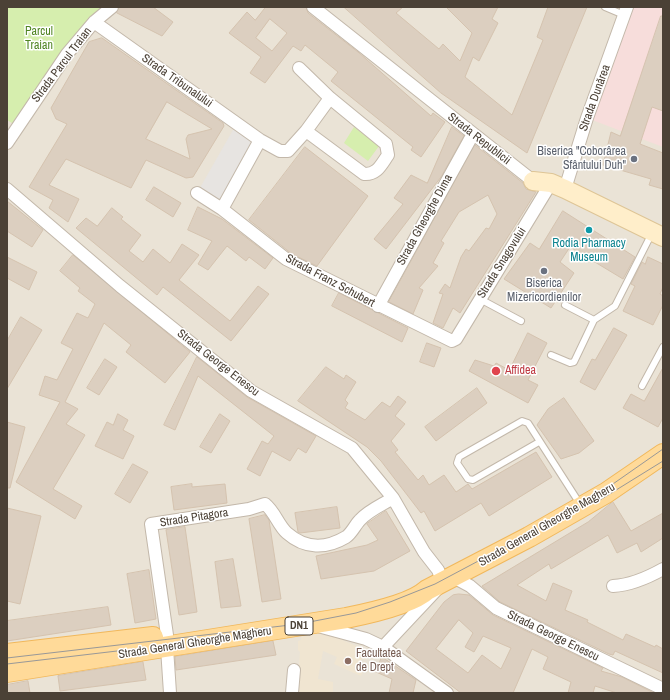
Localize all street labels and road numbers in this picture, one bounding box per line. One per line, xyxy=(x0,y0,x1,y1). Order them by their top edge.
street label: Strada Parcul Traian xyxy=(29,25,95,105)
street label: Strada Tribunalului xyxy=(139,51,215,111)
street label: Strada Dunărea xyxy=(576,63,614,133)
street label: Strada Republicii xyxy=(445,110,513,168)
street label: Strada Gheorghe Dima xyxy=(394,172,456,268)
street label: Strada Snagovului xyxy=(474,225,530,301)
street label: Strada Franz Schubert xyxy=(283,251,377,311)
street label: Strada George Enescu xyxy=(174,327,262,399)
street label: Strada General Gheorghe Magheru xyxy=(476,480,618,570)
street label: Strada Pitagora xyxy=(159,505,229,531)
street label: Strada George Enescu xyxy=(505,608,601,664)
road number: DN1 xyxy=(285,617,313,635)
street label: Strada General Gheorghe Magheru xyxy=(117,624,273,662)

